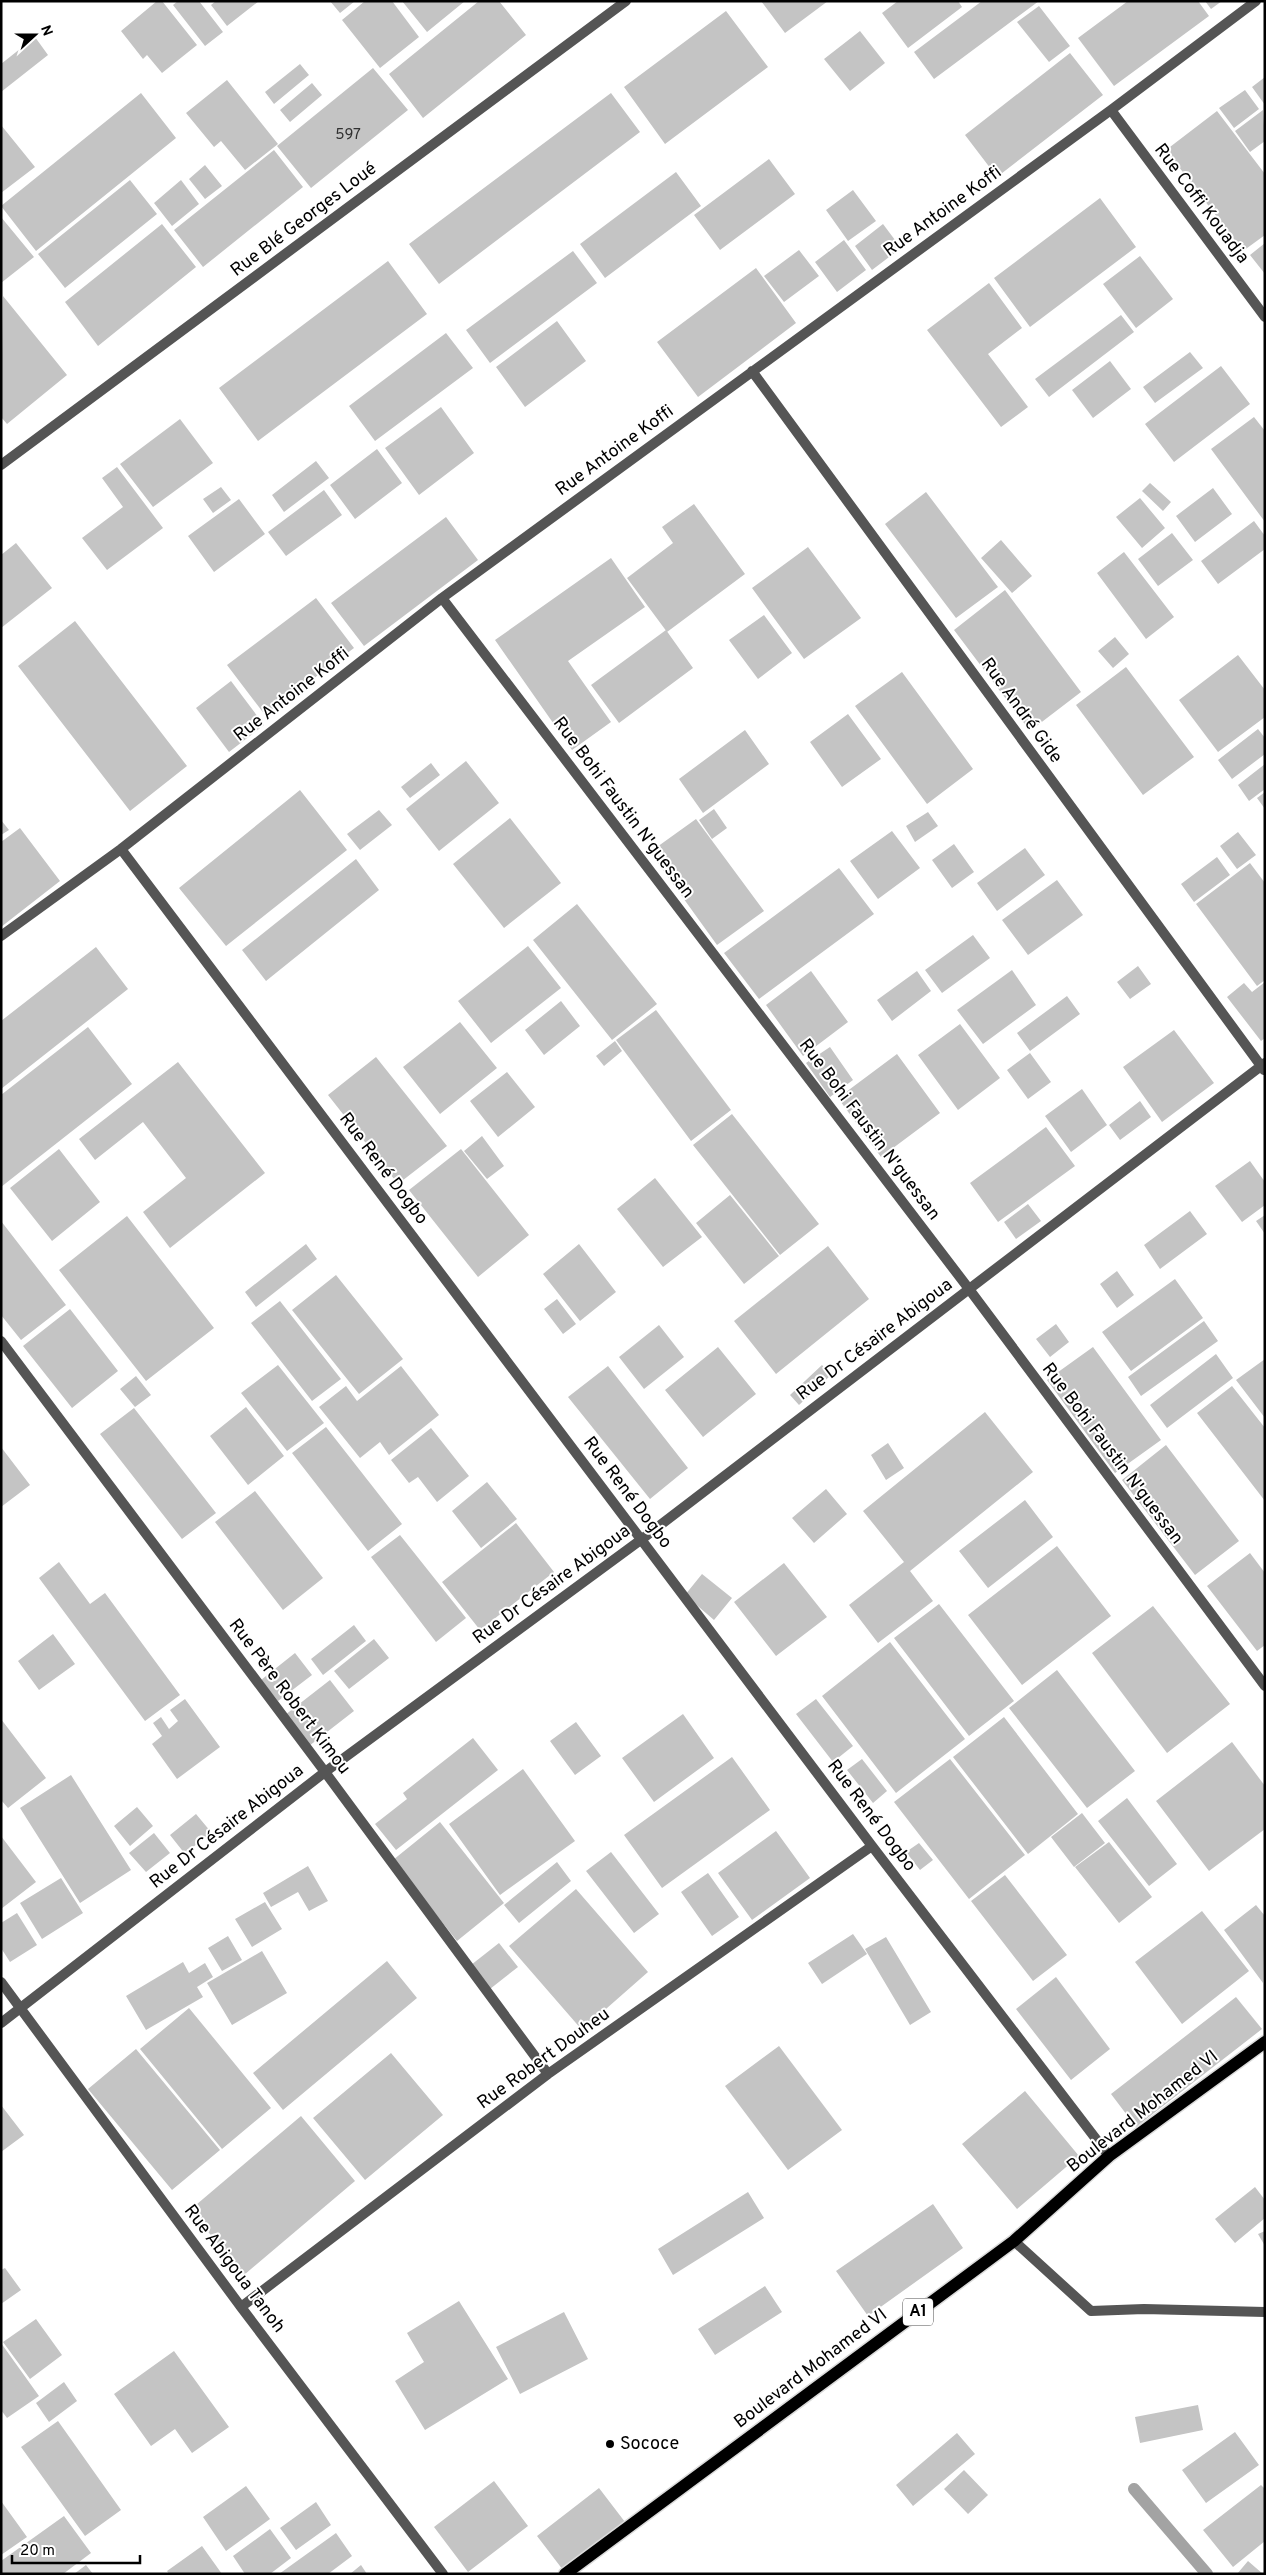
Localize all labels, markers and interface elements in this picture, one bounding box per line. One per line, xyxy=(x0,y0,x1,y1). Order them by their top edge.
north arrow xyxy=(10,10,60,60)
text: N xyxy=(36,23,55,39)
house number: 597 xyxy=(335,126,361,145)
street label: Rue Coffi Kouadja xyxy=(1148,139,1254,269)
street label: Rue Blé Georges Loué xyxy=(226,158,382,282)
street label: Rue Antoine Koffi xyxy=(879,161,1007,263)
street label: Rue Antoine Koffi xyxy=(551,400,679,502)
street label: Rue Antoine Koffi xyxy=(229,643,355,747)
street label: Rue André Gide xyxy=(975,654,1067,768)
street label: Rue Bohi Faustin N'guessan xyxy=(547,713,699,903)
street label: Rue Bohi Faustin N'guessan xyxy=(793,1035,945,1225)
street label: Rue René Dogbo xyxy=(333,1108,433,1230)
street label: Rue Dr Césaire Abigoua xyxy=(792,1274,958,1406)
street label: Rue Bohi Faustin N'guessan xyxy=(1036,1359,1188,1549)
street label: Rue René Dogbo xyxy=(577,1432,677,1554)
street label: Rue Dr Césaire Abigoua xyxy=(469,1520,635,1650)
street label: Rue Père Robert Kimou xyxy=(223,1615,355,1779)
street label: Rue René Dogbo xyxy=(821,1755,921,1877)
street label: Rue Dr Césaire Abigoua xyxy=(145,1760,309,1894)
street label: Rue Robert Douheu xyxy=(473,2003,615,2115)
street label: Boulevard Mohamed VI xyxy=(1063,2046,1223,2178)
street label: Rue Abigoua Tanoh xyxy=(178,2200,290,2338)
road number: A1 xyxy=(903,2298,933,2326)
street label: Boulevard Mohamed VI xyxy=(730,2304,892,2434)
place label: Sococe xyxy=(620,2433,679,2456)
marker: Sococe xyxy=(604,2438,616,2450)
scale bar xyxy=(12,2532,140,2564)
text: 20 m xyxy=(20,2542,55,2561)

